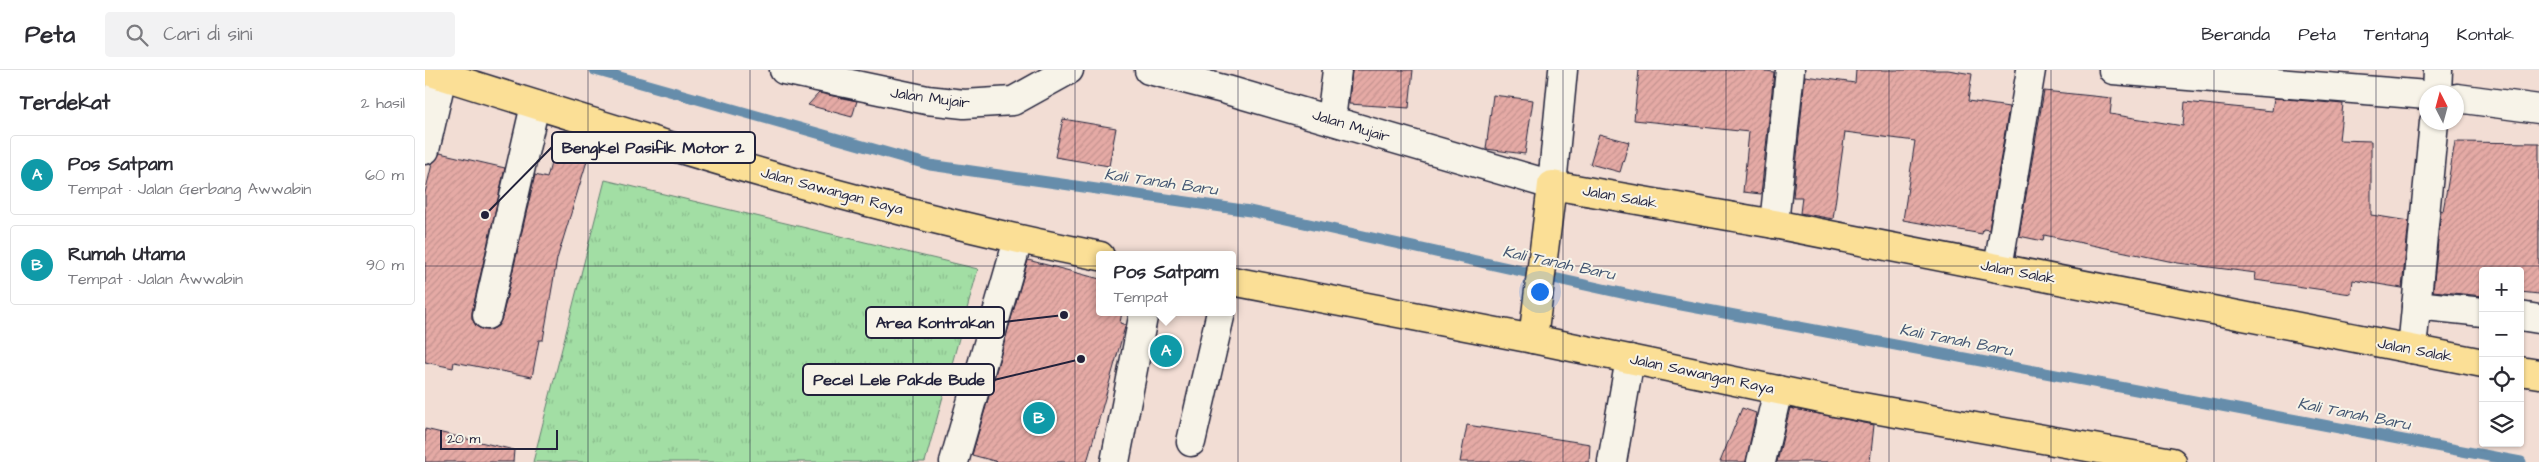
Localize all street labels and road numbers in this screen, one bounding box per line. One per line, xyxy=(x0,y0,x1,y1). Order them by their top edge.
street label: Jalan Mujair xyxy=(889,82,971,114)
street label: Jalan Mujair xyxy=(1310,104,1392,148)
street label: Jalan Sawangan Raya xyxy=(758,162,906,221)
street label: Jalan Salak xyxy=(1581,180,1659,214)
street label: Jalan Salak xyxy=(1979,254,2057,290)
street label: Jalan Salak xyxy=(2376,332,2454,368)
street label: Jalan Sawangan Raya xyxy=(1628,348,1776,401)

